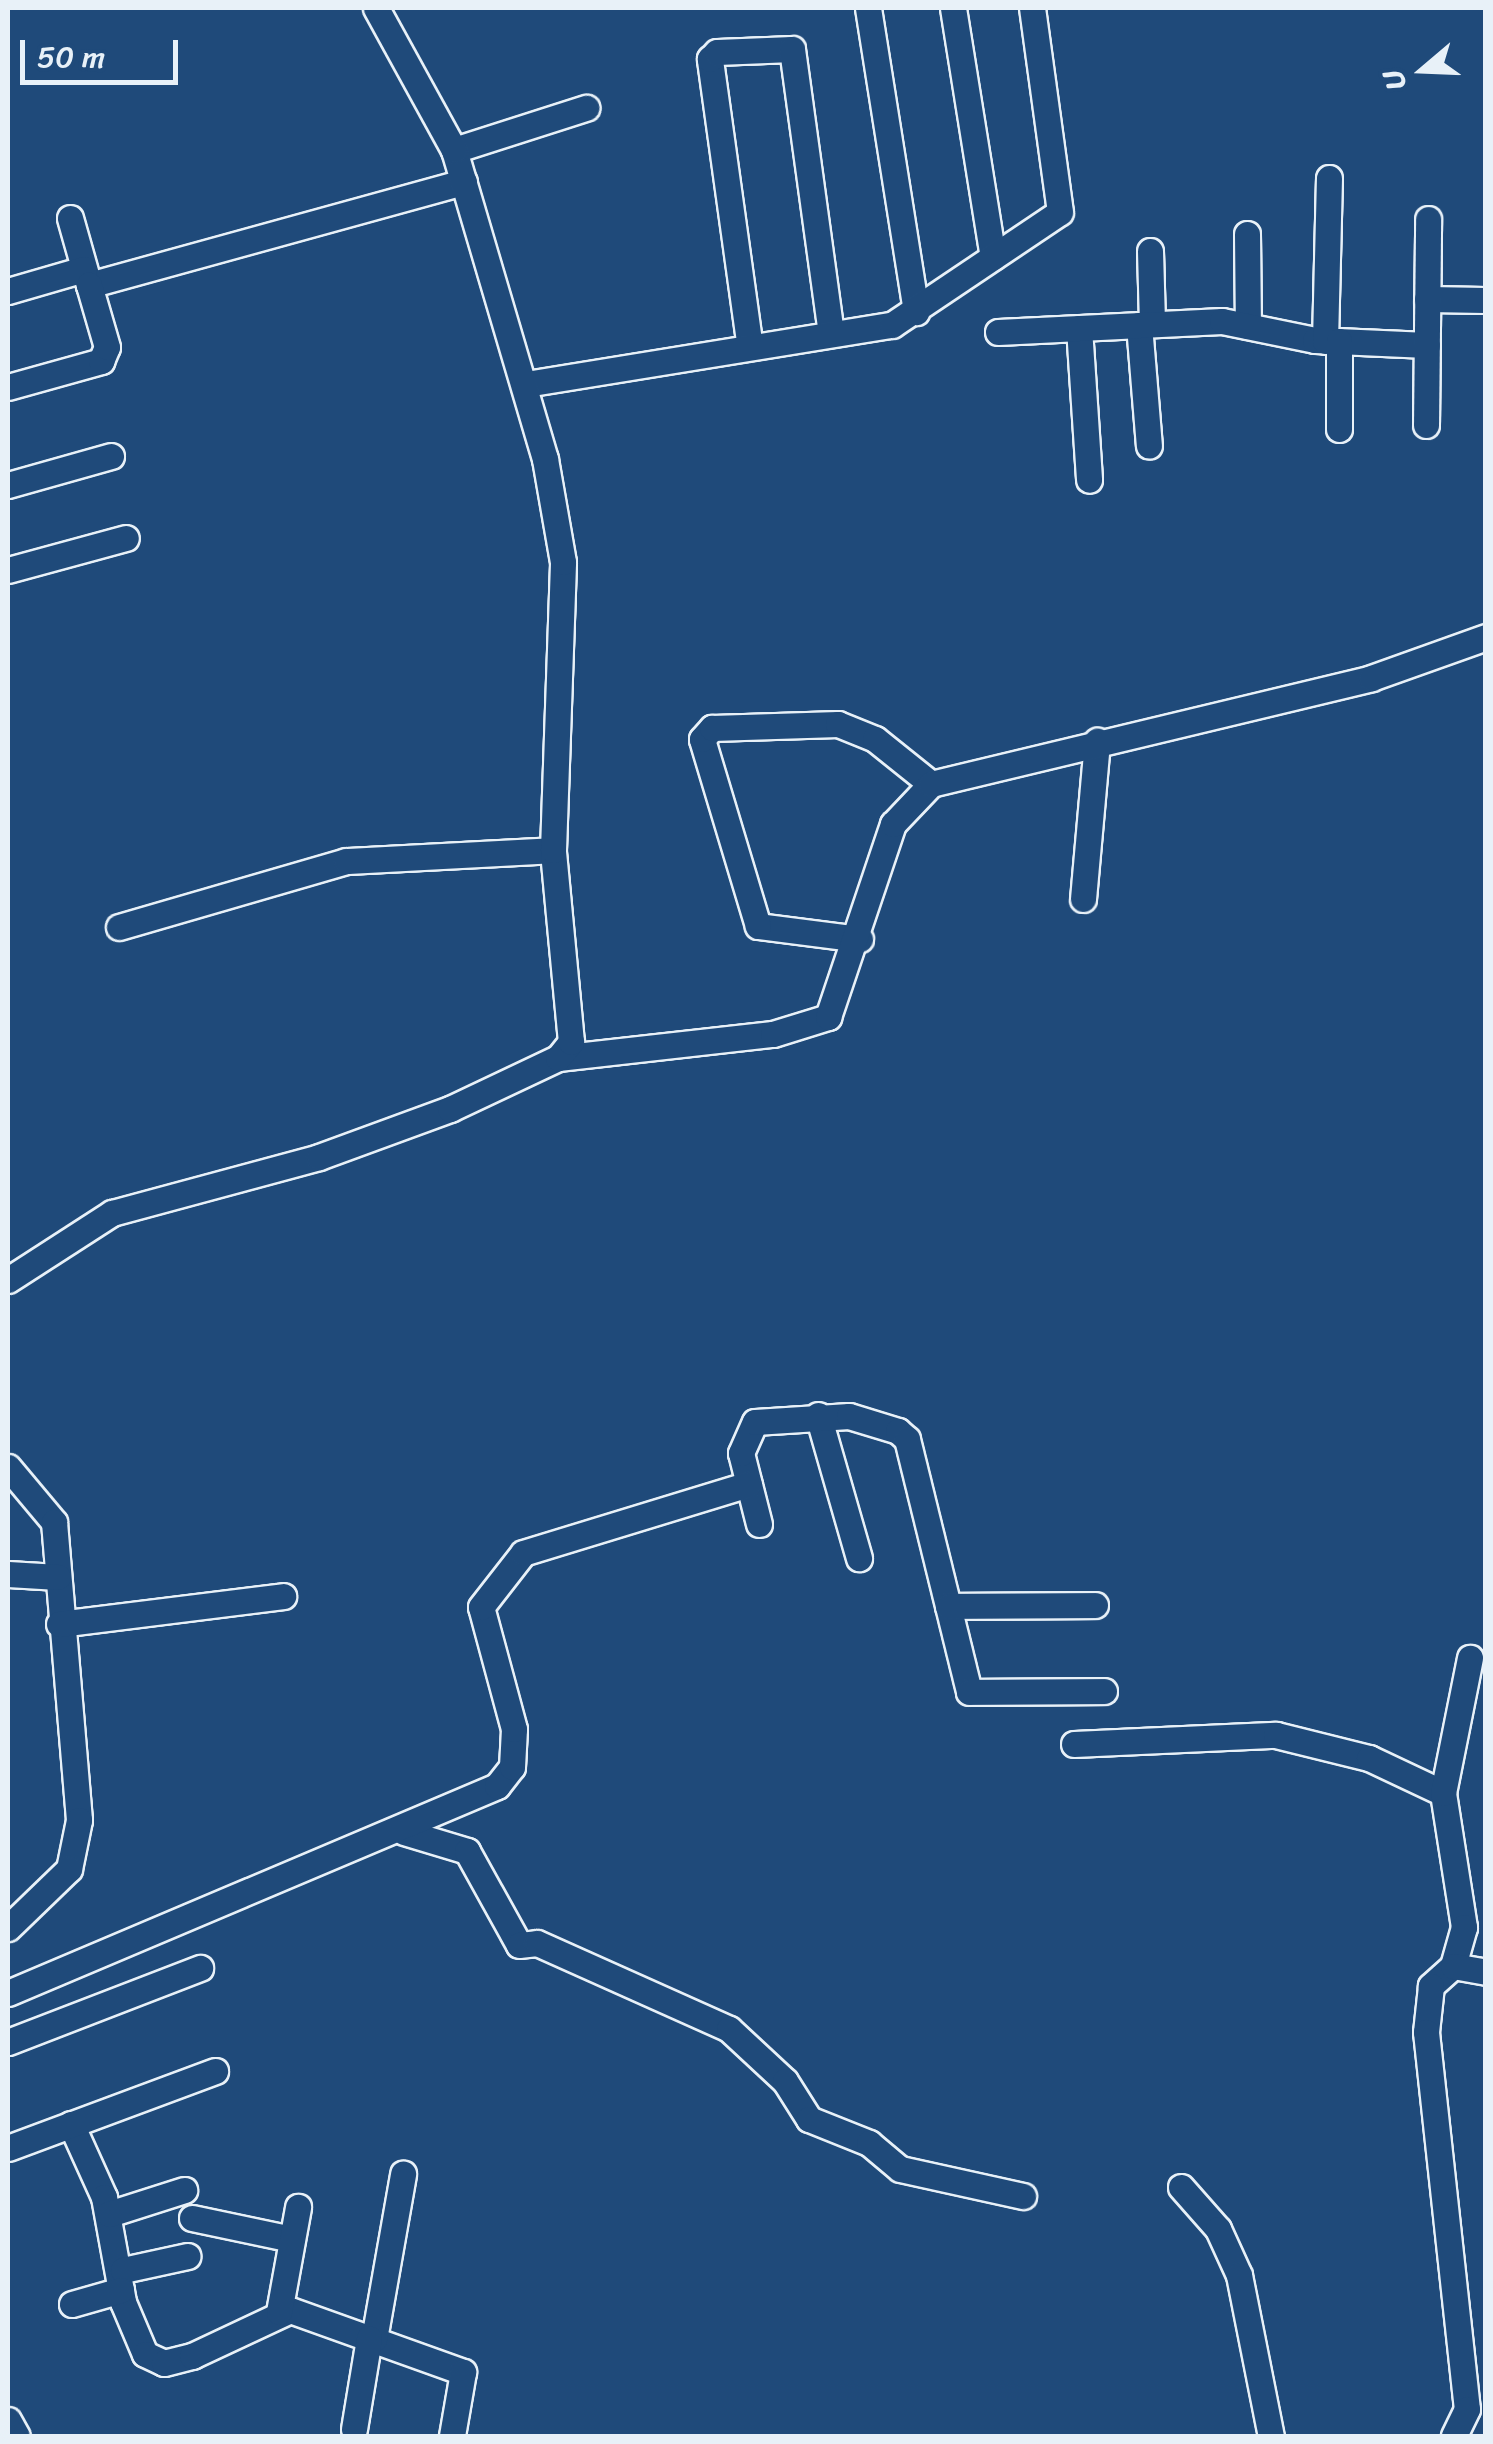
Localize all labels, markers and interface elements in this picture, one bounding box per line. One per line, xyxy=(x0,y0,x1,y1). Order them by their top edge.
scale bar xyxy=(25,20,182,82)
north arrow xyxy=(1373,20,1473,120)
text: 50 m xyxy=(37,30,105,84)
text: U xyxy=(1368,63,1420,97)

